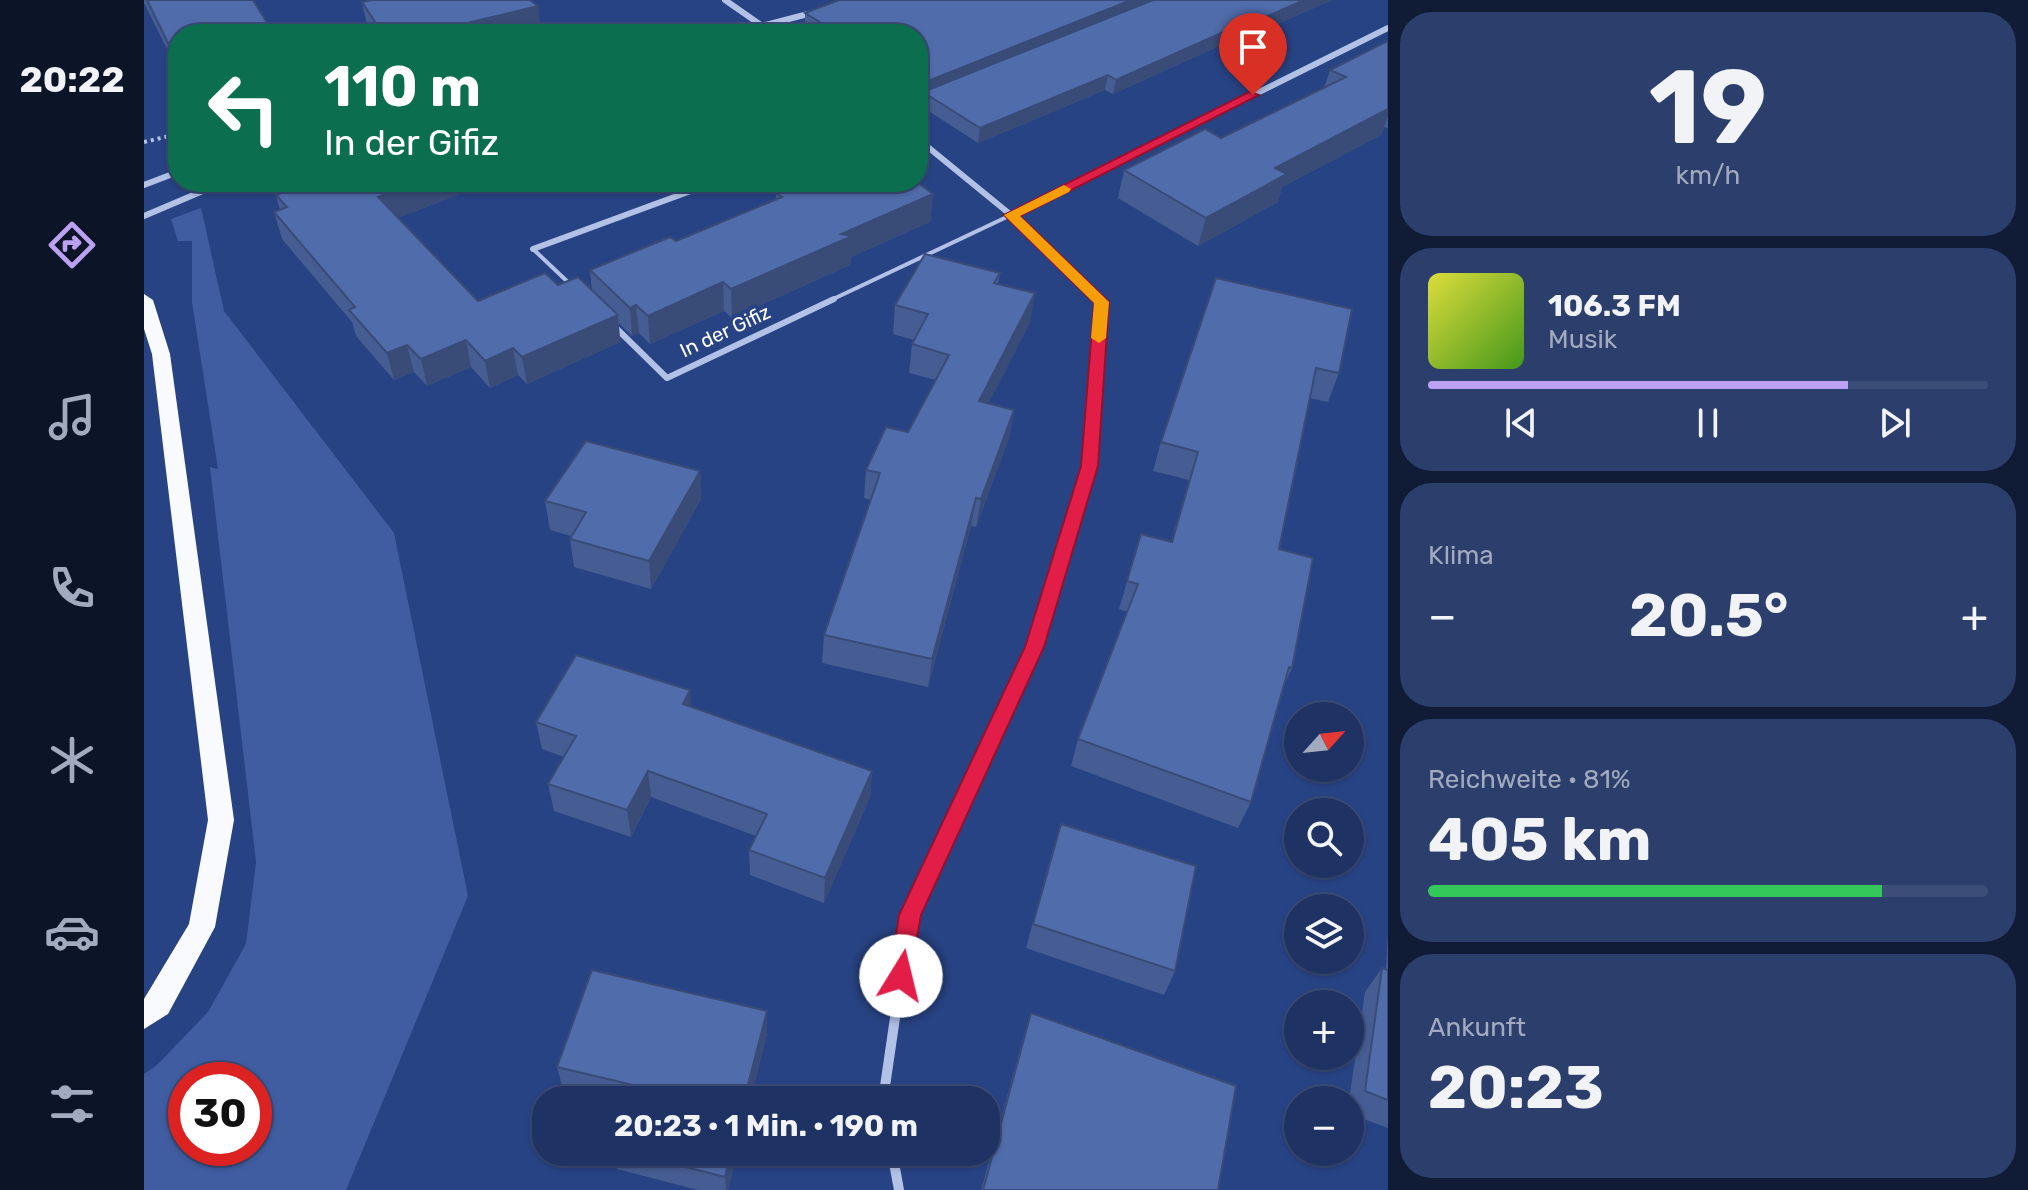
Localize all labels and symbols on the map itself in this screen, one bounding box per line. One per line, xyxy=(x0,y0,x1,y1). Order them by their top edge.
pin xyxy=(1219,13,1287,95)
street label: In der Gifiz xyxy=(676,300,774,362)
north arrow xyxy=(1284,702,1364,782)
position arrow xyxy=(859,934,943,1018)
speed limit sign: 30 xyxy=(168,1062,272,1166)

